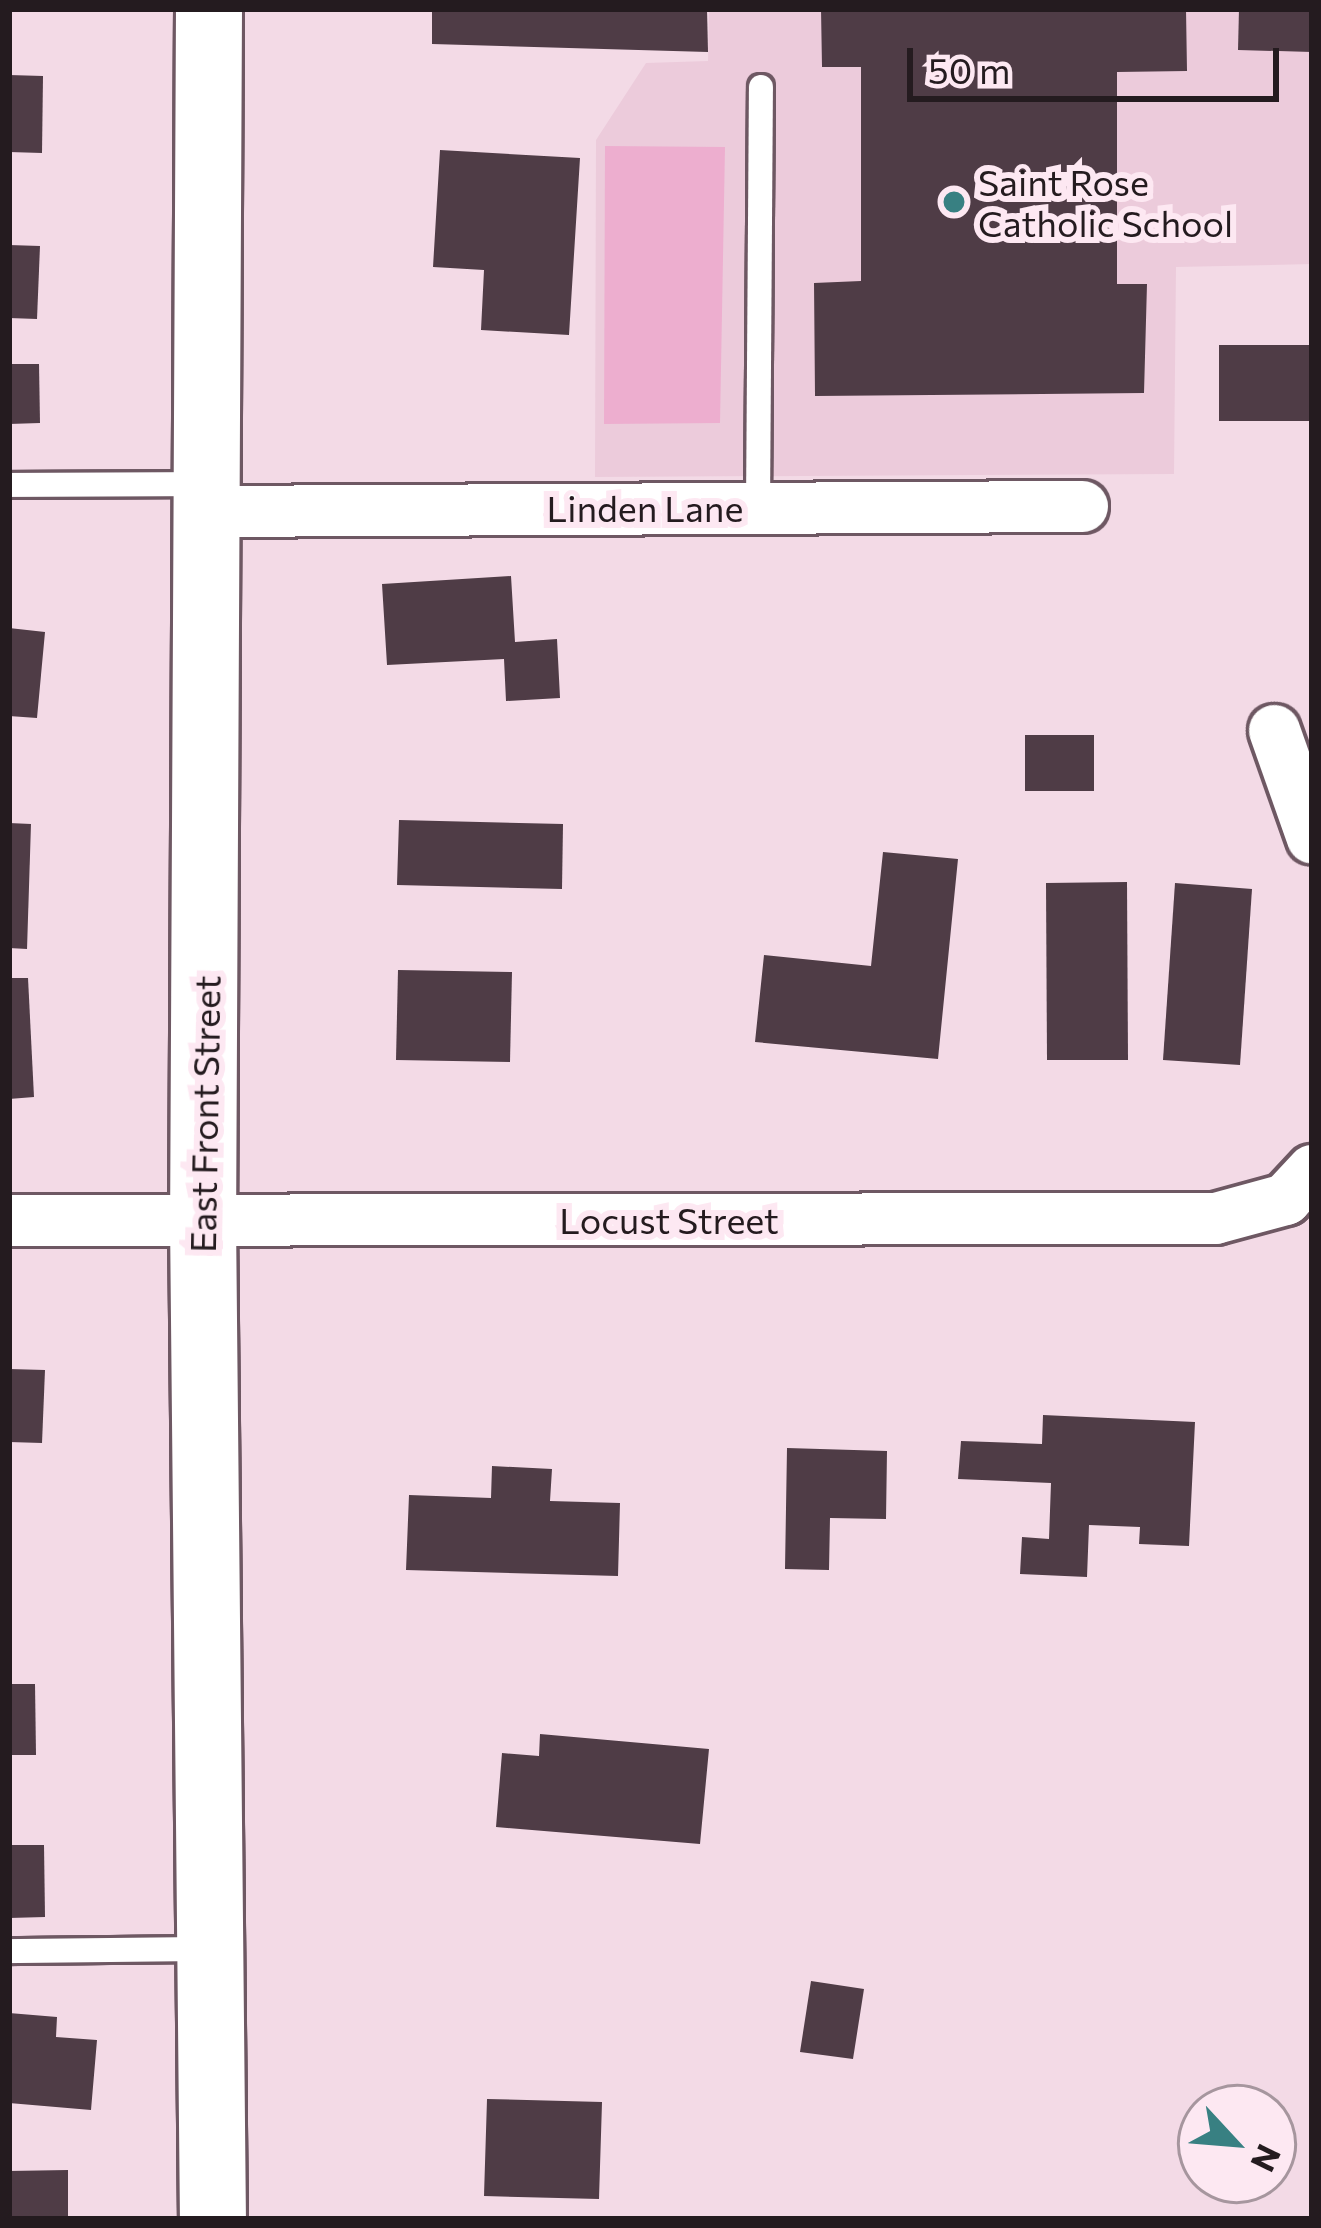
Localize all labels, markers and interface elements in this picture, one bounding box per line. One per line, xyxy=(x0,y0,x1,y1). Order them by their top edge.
scale bar xyxy=(913,24,1285,98)
text: 50 m xyxy=(928,47,1010,91)
place label: Saint Rose Catholic School xyxy=(978,159,1233,244)
marker: Saint Rose Catholic School xyxy=(941,189,967,215)
street label: Linden Lane xyxy=(547,486,743,530)
street label: East Front Street xyxy=(180,975,228,1253)
street label: Locust Street xyxy=(559,1198,779,1242)
north arrow xyxy=(1177,2084,1297,2204)
text: N xyxy=(1243,2139,1291,2179)

